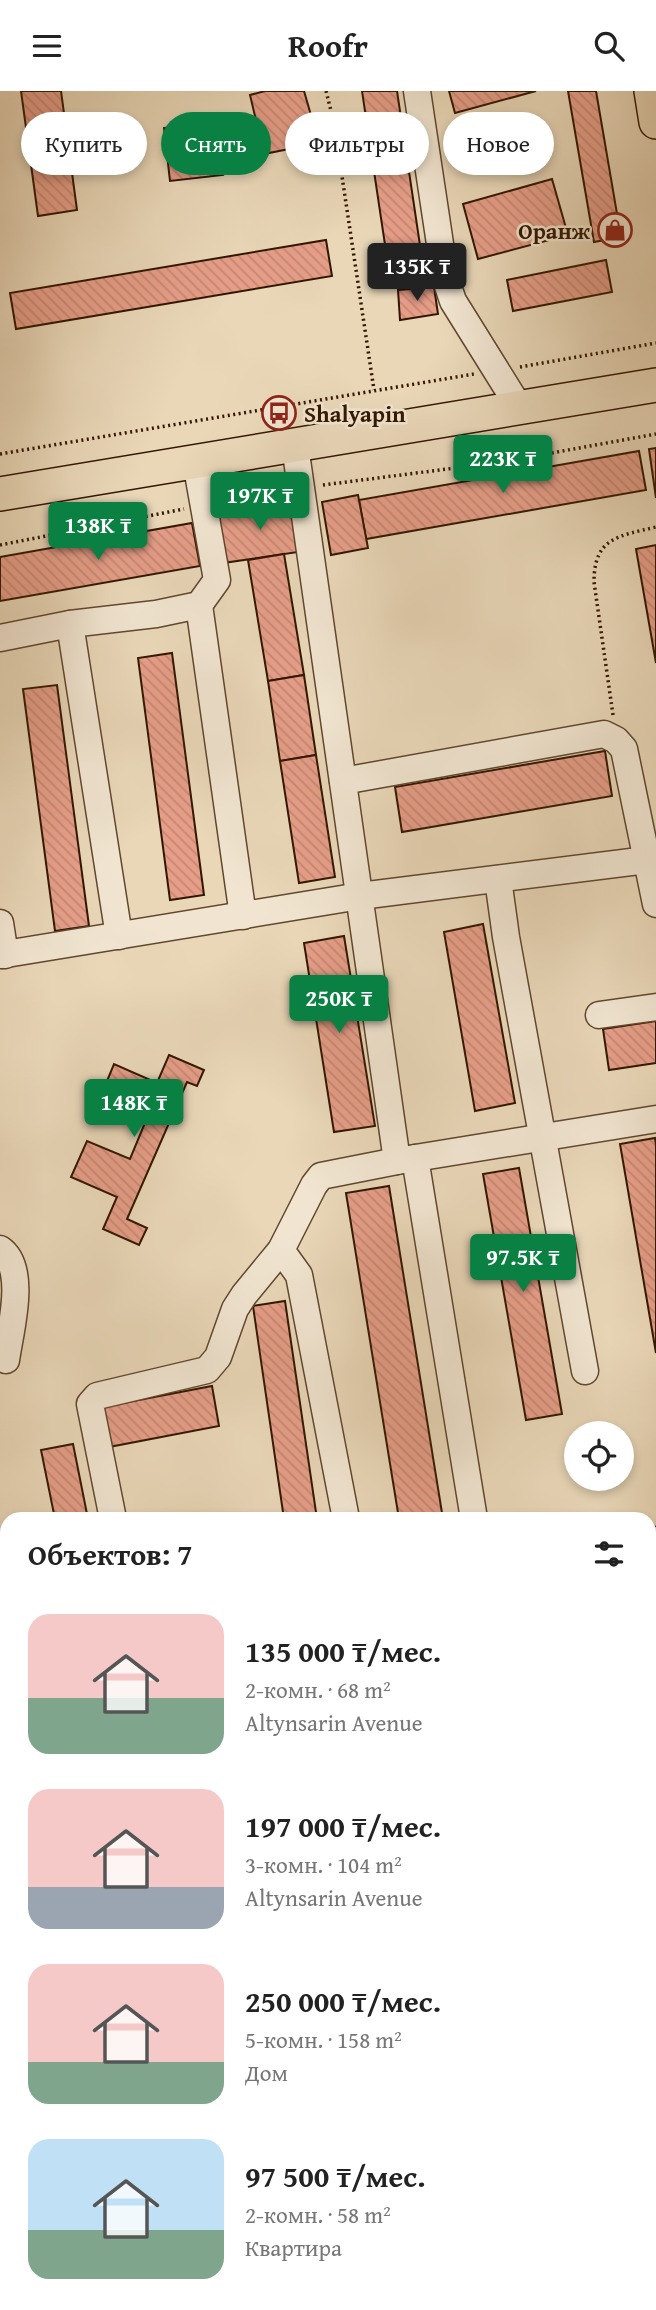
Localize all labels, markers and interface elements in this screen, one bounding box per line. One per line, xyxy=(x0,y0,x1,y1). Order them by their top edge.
text: Roofr xyxy=(288,22,368,69)
icon: menu xyxy=(28,27,66,65)
icon: search xyxy=(590,27,628,65)
chip: Купить xyxy=(21,112,147,175)
chip: Снять xyxy=(161,112,271,175)
chip: Фильтры xyxy=(285,112,429,175)
chip: Новое xyxy=(443,112,554,175)
shop icon: Оранж xyxy=(596,211,634,249)
place label: Оранж xyxy=(518,214,591,247)
pin: 135K ₸ xyxy=(360,243,474,303)
text: 135K ₸ xyxy=(383,249,451,282)
bus stop icon: Shalyapin xyxy=(260,394,298,432)
place label: Shalyapin xyxy=(304,397,406,430)
pin: 223K ₸ xyxy=(446,435,560,495)
text: 223K ₸ xyxy=(469,441,537,474)
pin: 197K ₸ xyxy=(203,473,317,532)
text: 197K ₸ xyxy=(226,478,294,511)
pin: 138K ₸ xyxy=(41,503,155,562)
text: 138K ₸ xyxy=(64,508,132,541)
pin: 250K ₸ xyxy=(282,975,396,1035)
text: 250K ₸ xyxy=(305,981,373,1014)
pin: 148K ₸ xyxy=(77,1079,191,1139)
text: 148K ₸ xyxy=(100,1085,168,1118)
pin: 97.5K ₸ xyxy=(458,1235,588,1294)
text: 97.5K ₸ xyxy=(486,1240,560,1273)
map controls xyxy=(564,1421,634,1491)
button: locate xyxy=(564,1421,634,1491)
text: Объектов: 7 xyxy=(28,1532,192,1576)
icon: filters xyxy=(590,1535,628,1573)
text: 135 000 ₸/мес. xyxy=(245,1629,441,1673)
icon: home xyxy=(84,1642,168,1726)
text: 2-комн. · 68 m² xyxy=(245,1673,391,1706)
text: Altynsarin Avenue xyxy=(245,1706,423,1739)
text: 197 000 ₸/мес. xyxy=(245,1804,441,1848)
icon: home xyxy=(84,1817,168,1901)
text: 3-комн. · 104 m² xyxy=(245,1848,402,1881)
text: Altynsarin Avenue xyxy=(245,1881,423,1914)
text: 250 000 ₸/мес. xyxy=(245,1979,441,2023)
icon: home xyxy=(84,1992,168,2076)
text: 5-комн. · 158 m² xyxy=(245,2023,402,2056)
text: Дом xyxy=(245,2056,288,2089)
text: 97 500 ₸/мес. xyxy=(245,2154,426,2198)
icon: home xyxy=(84,2167,168,2251)
text: 2-комн. · 58 m² xyxy=(245,2198,391,2231)
text: Квартира xyxy=(245,2231,342,2264)

